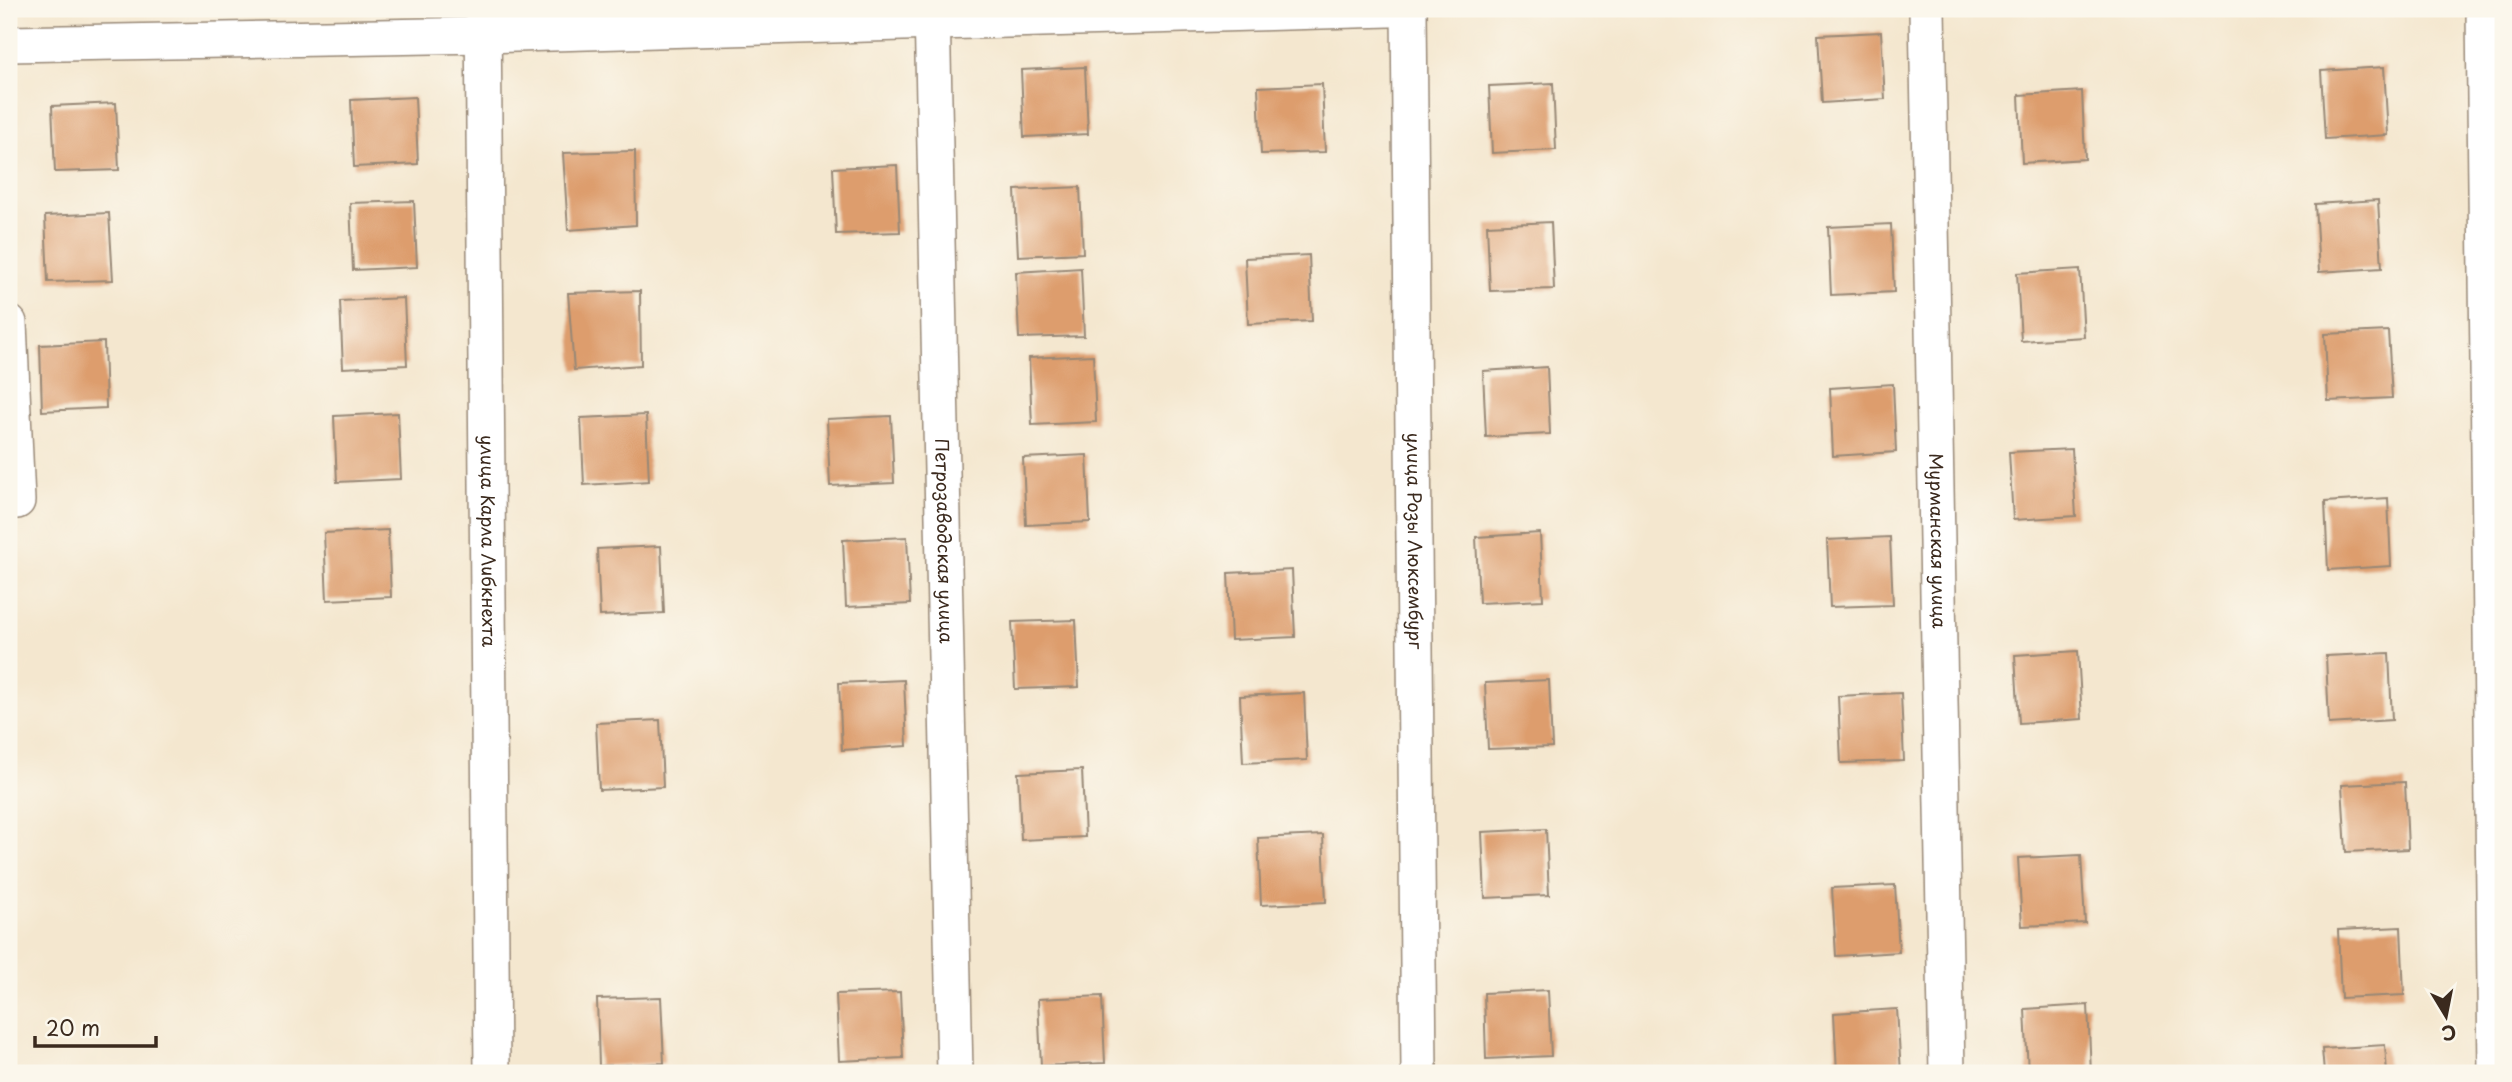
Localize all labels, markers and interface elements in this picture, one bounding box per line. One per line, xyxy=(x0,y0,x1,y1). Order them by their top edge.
street label: улица Розы Люксембург xyxy=(1401,433,1430,650)
street label: улица Карла Либкнехта xyxy=(475,435,503,648)
street label: Петрозаводская улица xyxy=(929,438,961,644)
street label: Мурманская улица xyxy=(1923,453,1954,629)
north arrow xyxy=(2410,981,2480,1050)
scale bar xyxy=(35,1005,156,1049)
text: 20 m xyxy=(46,1011,100,1043)
text: С xyxy=(2440,1019,2459,1049)

